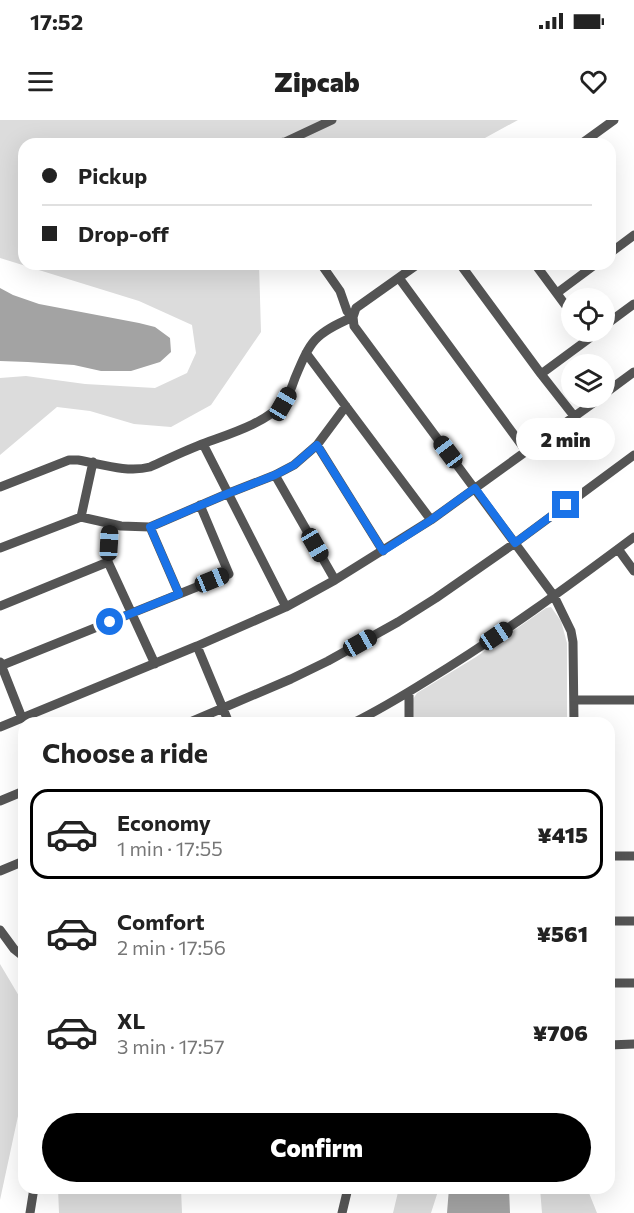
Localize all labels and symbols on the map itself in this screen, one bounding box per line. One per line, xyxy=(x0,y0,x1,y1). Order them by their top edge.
car xyxy=(266,384,300,424)
callout: 2 min xyxy=(516,418,616,460)
car xyxy=(430,432,466,472)
route end xyxy=(552,491,579,518)
car xyxy=(99,525,119,561)
car xyxy=(298,525,332,565)
car xyxy=(192,565,232,595)
route start xyxy=(96,608,123,635)
car xyxy=(476,618,516,654)
car xyxy=(340,626,380,660)

